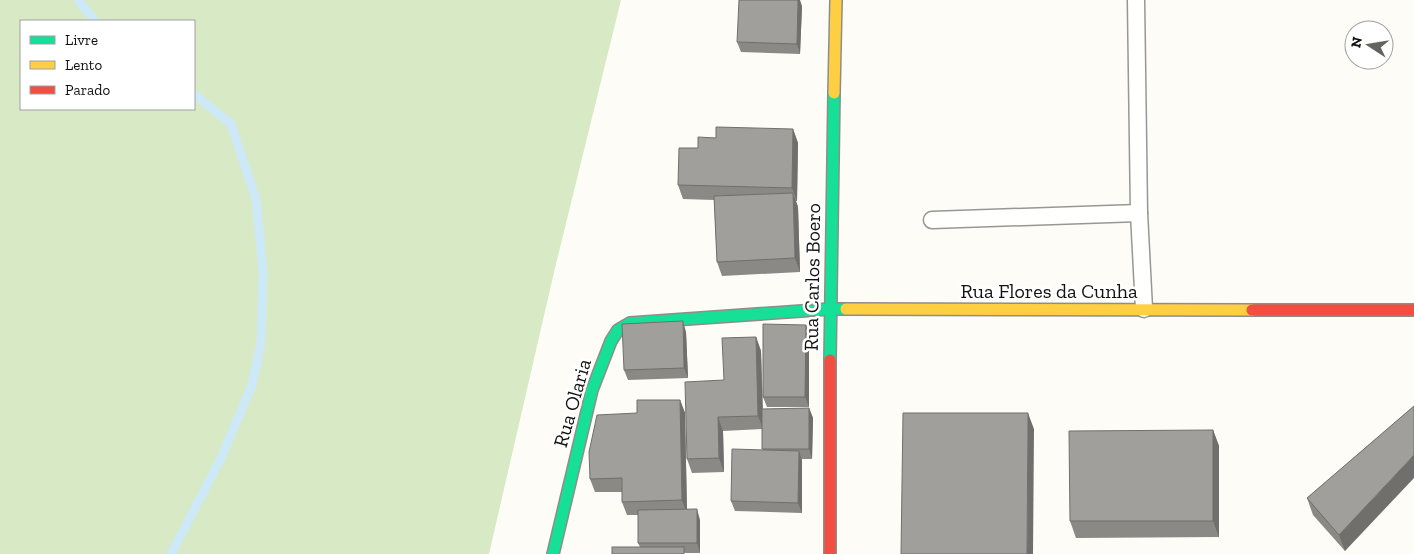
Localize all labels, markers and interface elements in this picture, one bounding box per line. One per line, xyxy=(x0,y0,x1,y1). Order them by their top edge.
legend xyxy=(20,20,195,110)
north arrow xyxy=(1344,20,1394,70)
text: Livre xyxy=(65,31,98,49)
text: N xyxy=(1347,35,1366,49)
text: Lento xyxy=(65,56,102,74)
text: Parado xyxy=(65,81,111,99)
street label: Rua Carlos Boero xyxy=(799,203,825,351)
street label: Rua Flores da Cunha xyxy=(960,279,1138,303)
street label: Rua Olaria xyxy=(548,356,596,450)

